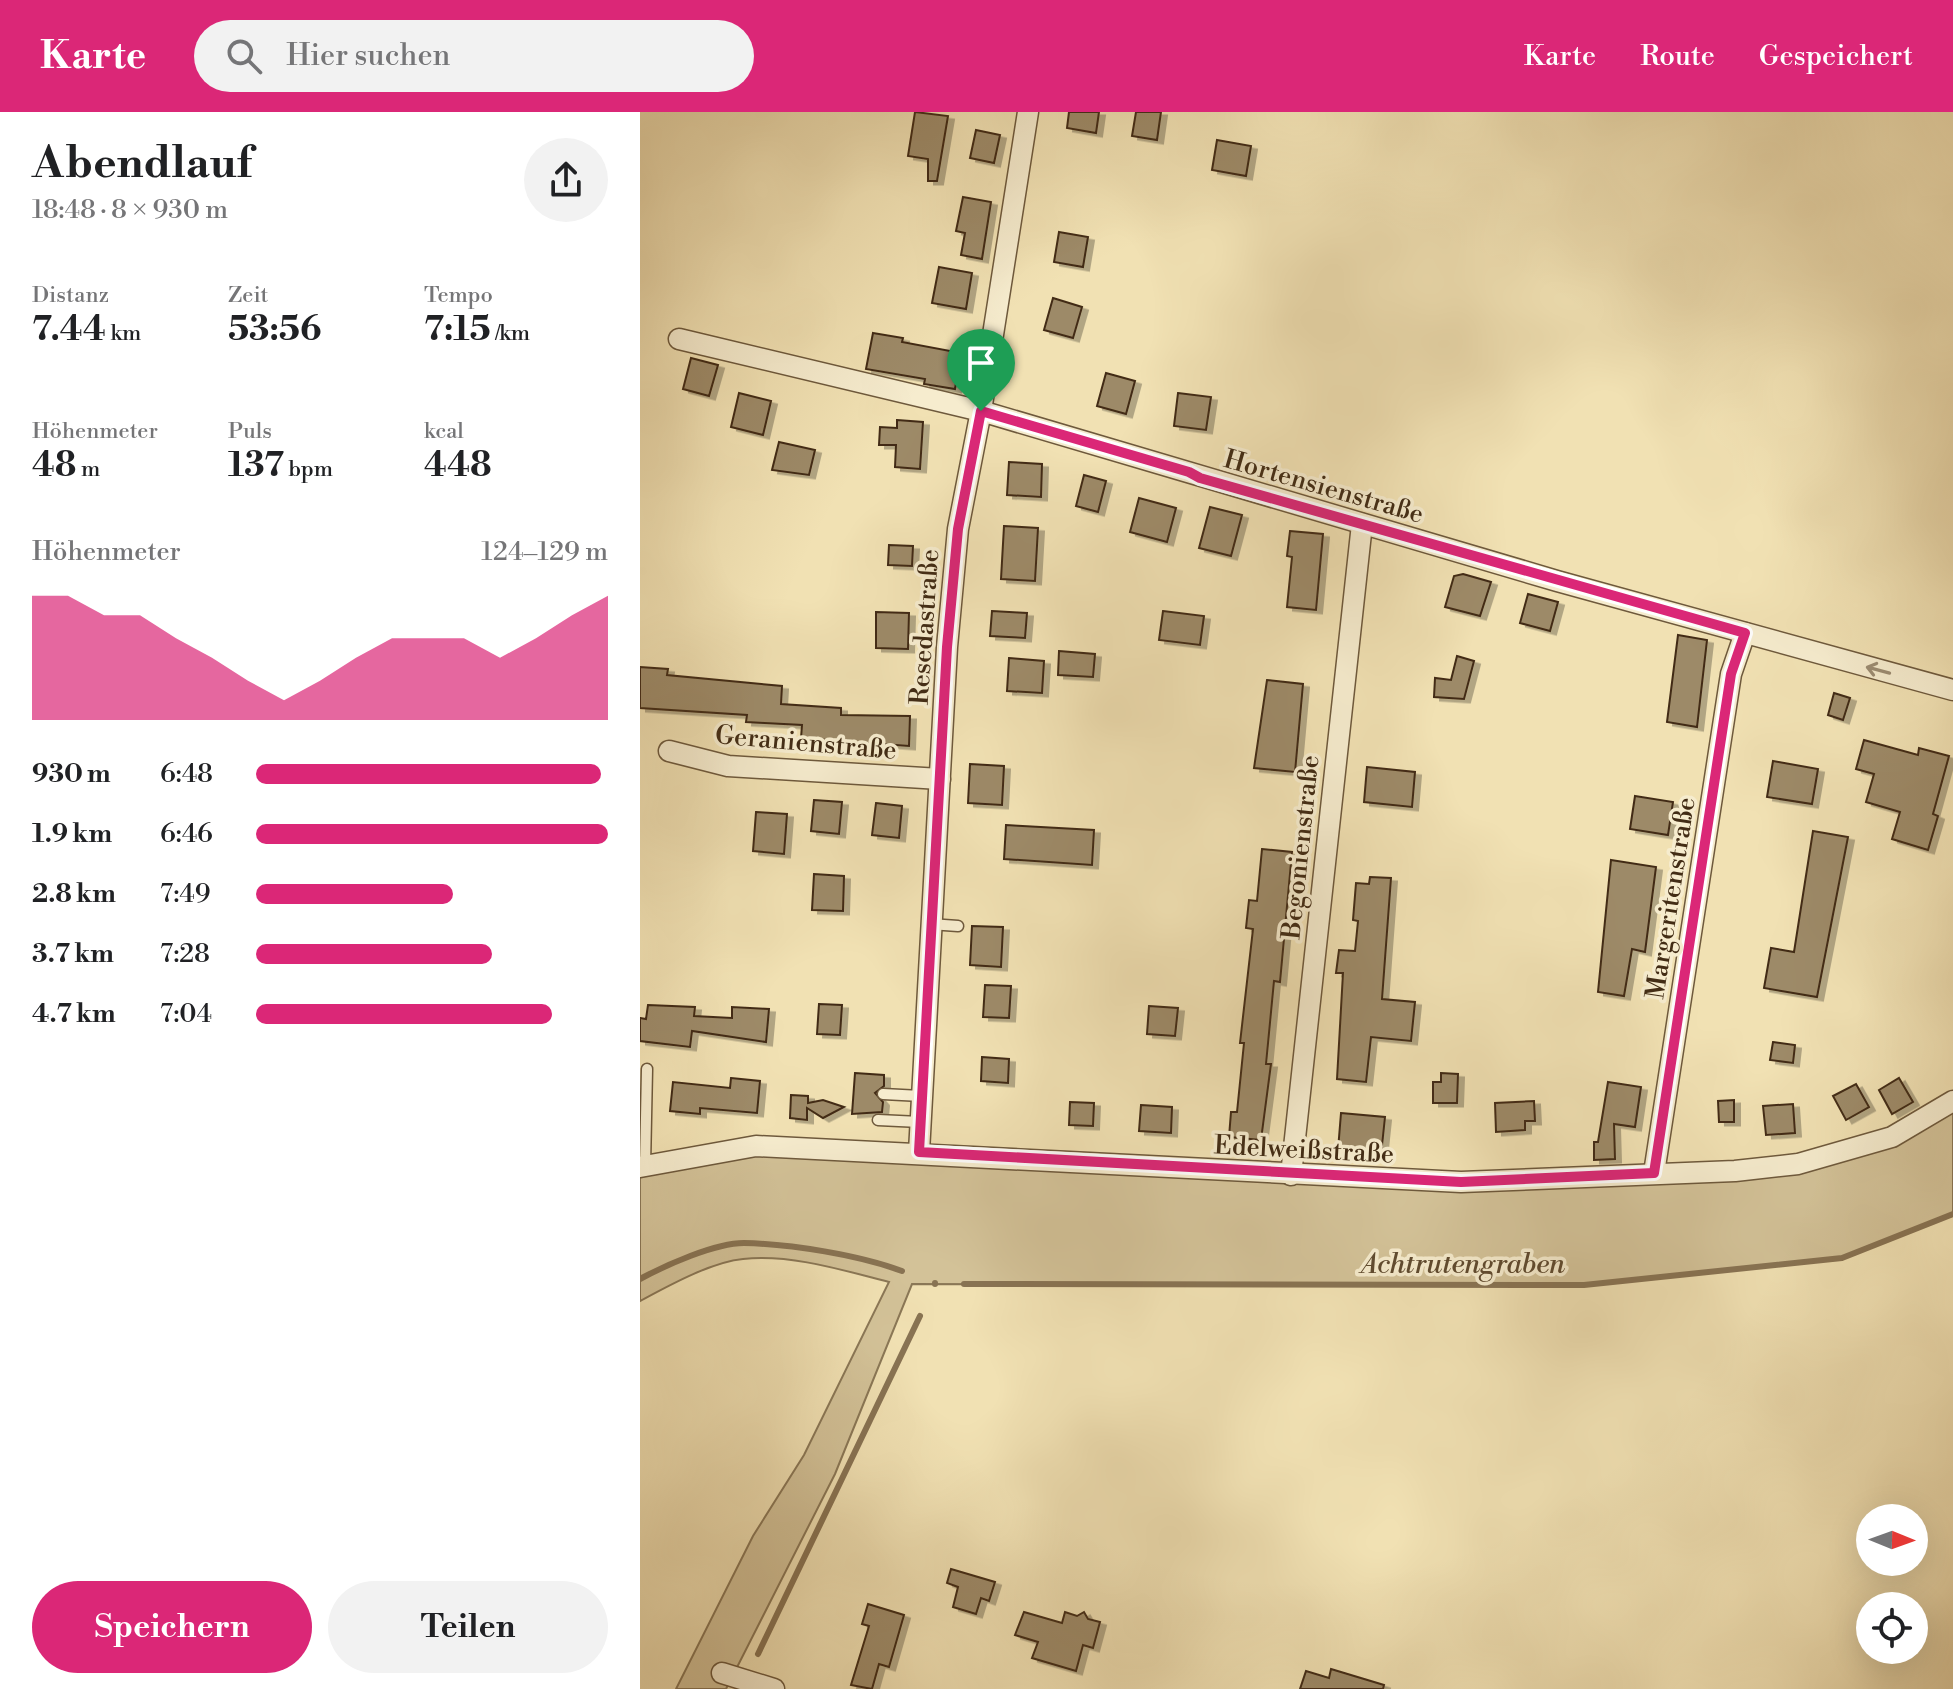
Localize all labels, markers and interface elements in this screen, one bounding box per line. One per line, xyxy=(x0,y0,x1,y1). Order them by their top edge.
search box xyxy=(194,20,754,92)
text: Karte xyxy=(40,33,146,80)
icon: search xyxy=(222,34,266,78)
text: Hier suchen xyxy=(286,37,450,75)
text: Karte xyxy=(1524,39,1596,74)
text: Route xyxy=(1640,39,1715,74)
text: Gespeichert xyxy=(1759,39,1913,74)
text: Abendlauf xyxy=(32,136,252,191)
button: share xyxy=(524,138,608,222)
text: 18:48 · 8 × 930 m xyxy=(32,194,228,226)
text: Distanz xyxy=(32,282,109,309)
text: Zeit xyxy=(228,282,268,309)
text: Tempo xyxy=(424,282,493,309)
text: 7.44 xyxy=(32,309,106,351)
text: 53:56 xyxy=(228,309,321,351)
text: 7:15 xyxy=(424,309,491,351)
text: km xyxy=(106,320,141,347)
text: /km xyxy=(491,320,530,347)
pin xyxy=(947,329,1015,411)
icon: arrive xyxy=(959,341,1003,385)
text: Höhenmeter xyxy=(32,418,158,445)
text: Puls xyxy=(228,418,272,445)
text: kcal xyxy=(424,418,464,445)
street label: Hortensienstraße xyxy=(1220,443,1427,531)
text: 48 xyxy=(32,445,76,487)
text: 137 xyxy=(228,445,284,487)
text: 448 xyxy=(424,445,492,487)
text: m xyxy=(76,456,100,483)
text: bpm xyxy=(284,456,333,483)
text: Höhenmeter xyxy=(32,536,181,568)
text: 124–129 m xyxy=(481,536,608,568)
street label: Resedastraße xyxy=(904,548,946,706)
one-way arrow xyxy=(1865,661,1891,676)
street label: Geranienstraße xyxy=(714,719,898,767)
street label: Begonienstraße xyxy=(1275,753,1327,942)
text: 930 m xyxy=(32,758,111,790)
text: 6:48 xyxy=(160,758,213,790)
street label: Margeritenstraße xyxy=(1639,795,1703,1001)
text: 1.9 km xyxy=(32,818,112,850)
text: 6:46 xyxy=(160,818,213,850)
text: 2.8 km xyxy=(32,878,116,910)
text: 7:49 xyxy=(160,878,211,910)
text: 3.7 km xyxy=(32,938,114,970)
text: 7:28 xyxy=(160,938,210,970)
text: 4.7 km xyxy=(32,998,116,1030)
text: 7:04 xyxy=(160,998,212,1030)
street label: Edelweißstraße xyxy=(1213,1129,1395,1171)
water label: Achtrutengraben xyxy=(1358,1247,1565,1282)
north arrow xyxy=(1856,1504,1928,1576)
map controls xyxy=(1856,1504,1928,1664)
button: Speichern xyxy=(32,1581,312,1673)
button: Teilen xyxy=(328,1581,608,1673)
button: locate xyxy=(1856,1592,1928,1664)

